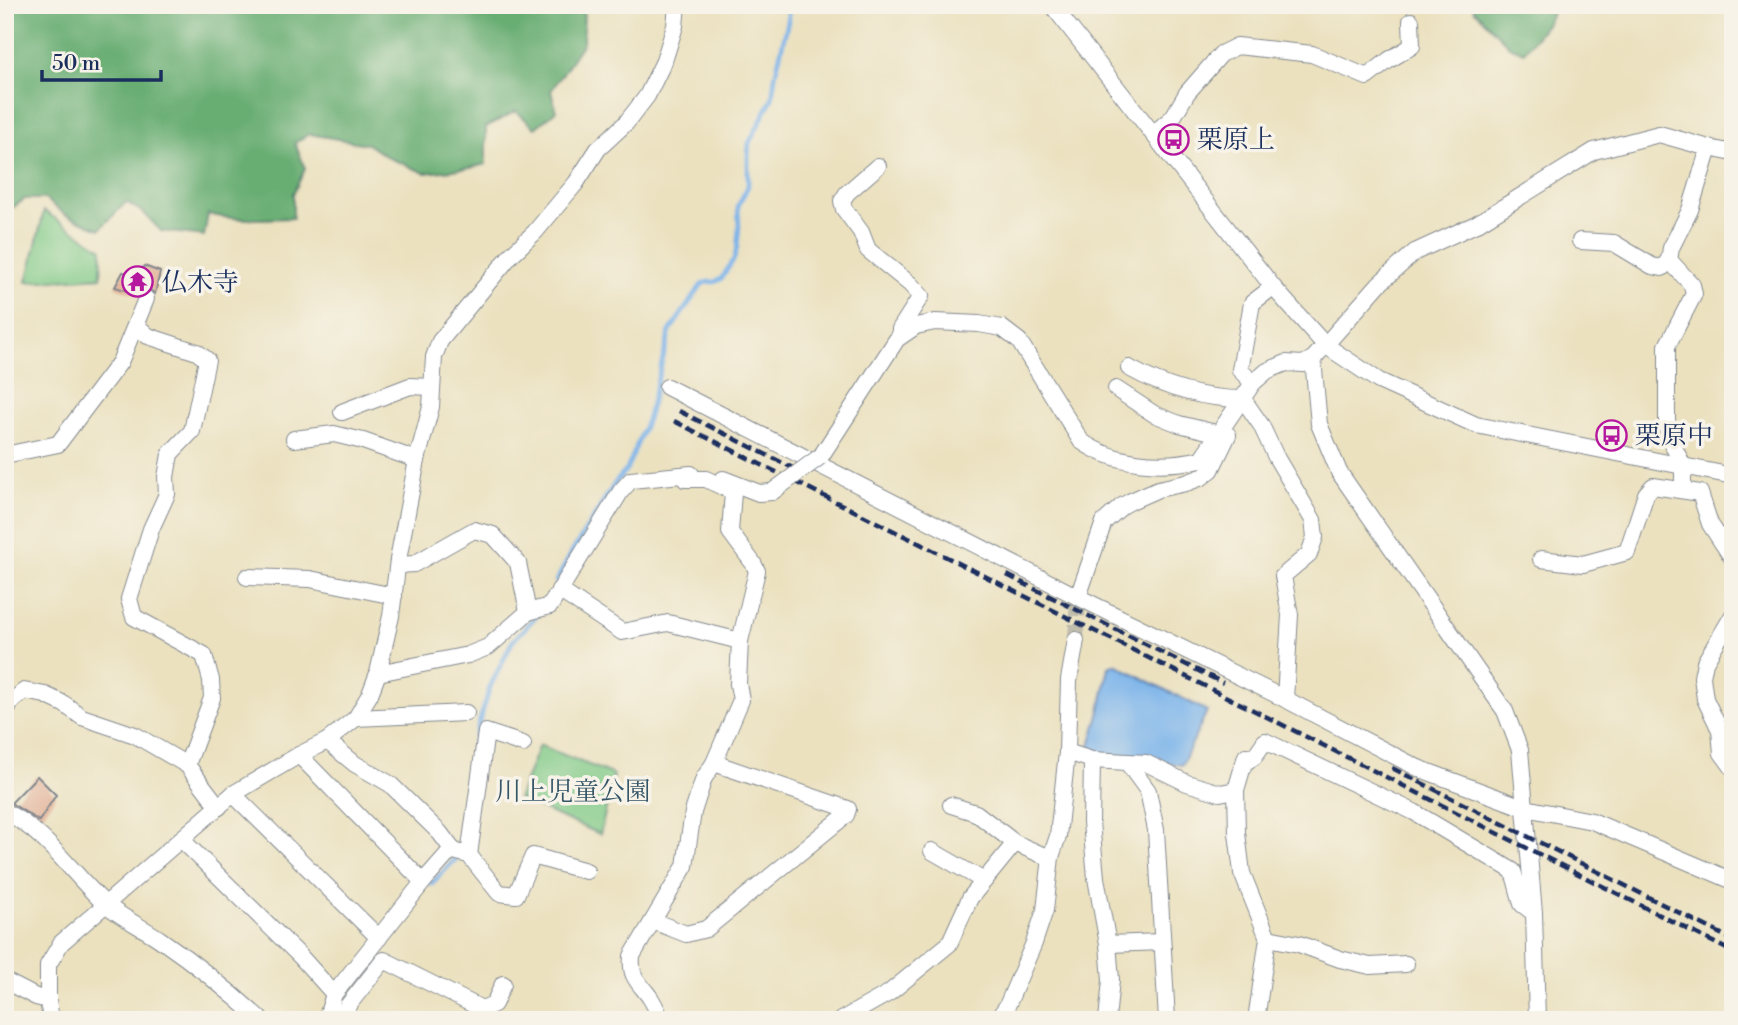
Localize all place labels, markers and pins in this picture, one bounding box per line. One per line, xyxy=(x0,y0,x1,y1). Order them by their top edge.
bus stop icon: 栗原上 xyxy=(1157,122,1191,156)
place label: 栗原上 xyxy=(1197,124,1275,156)
temple icon: 仏木寺 xyxy=(121,265,155,299)
place label: 仏木寺 xyxy=(161,267,239,299)
bus stop icon: 栗原中 xyxy=(1595,418,1629,452)
place label: 栗原中 xyxy=(1635,420,1713,452)

